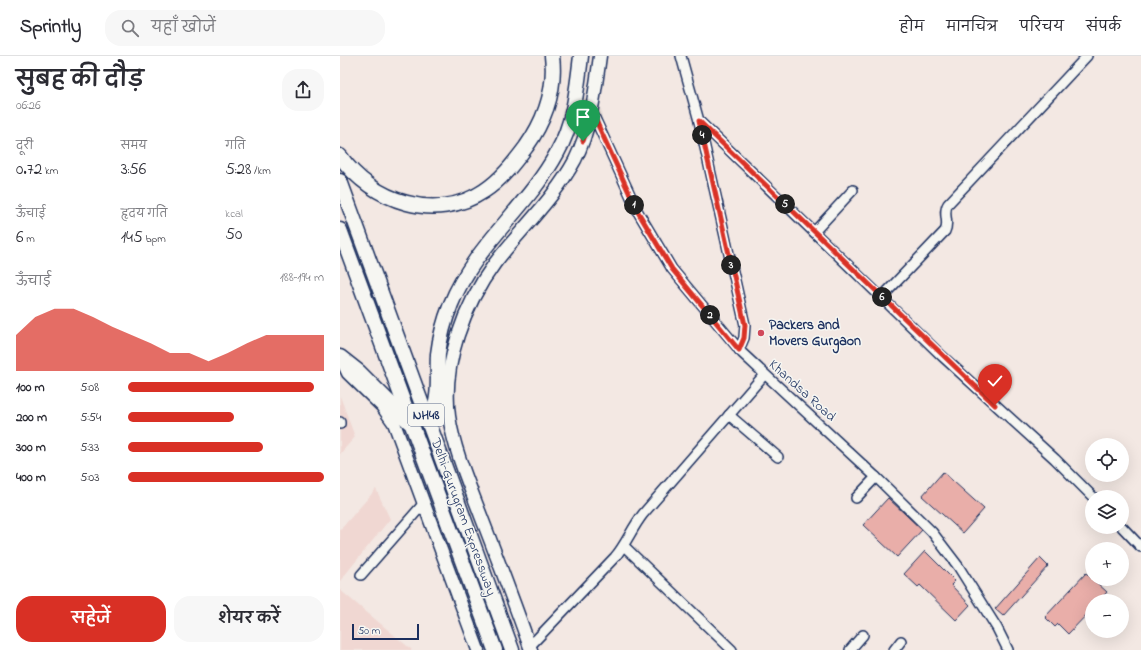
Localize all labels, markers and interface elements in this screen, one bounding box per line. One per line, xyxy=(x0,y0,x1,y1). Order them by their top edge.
search box xyxy=(105,10,385,46)
text: Sprintly xyxy=(20,14,81,41)
icon: search xyxy=(119,17,141,39)
text: यहाँ खोजें xyxy=(151,17,216,39)
text: होम xyxy=(900,17,924,38)
text: मानचित्र xyxy=(946,17,998,38)
text: परिचय xyxy=(1020,17,1064,38)
text: संपर्क xyxy=(1086,17,1121,38)
text: सुबह की दौड़ xyxy=(16,65,144,97)
button: share xyxy=(282,69,324,111)
text: 06:26 xyxy=(16,96,41,115)
pin xyxy=(566,100,600,141)
icon: arrive xyxy=(572,106,594,128)
pin: 4 xyxy=(692,125,712,145)
text: 4 xyxy=(700,127,704,143)
text: दूरी xyxy=(16,138,33,154)
text: समय xyxy=(121,138,147,154)
text: गति xyxy=(225,138,245,154)
text: 0.72 xyxy=(16,157,42,182)
text: 3:56 xyxy=(121,157,146,182)
text: 5:28 xyxy=(225,157,251,182)
text: km xyxy=(42,163,58,179)
text: /km xyxy=(251,163,271,179)
pin: 5 xyxy=(775,194,795,214)
pin: 1 xyxy=(624,195,644,215)
text: 5 xyxy=(782,196,788,212)
text: 1 xyxy=(632,197,636,213)
text: ऊँचाई xyxy=(16,206,46,222)
text: हृदय गति xyxy=(121,206,167,222)
text: kcal xyxy=(225,206,243,222)
text: 50 xyxy=(225,222,242,247)
text: 6 xyxy=(16,225,23,250)
text: 145 xyxy=(121,225,143,250)
text: m xyxy=(23,231,35,247)
text: bpm xyxy=(143,231,166,247)
pin: 3 xyxy=(721,255,741,275)
text: 3 xyxy=(729,257,733,273)
text: 188–194 m xyxy=(280,268,324,287)
text: ऊँचाई xyxy=(16,272,51,291)
pin: 6 xyxy=(872,287,892,307)
text: 6 xyxy=(880,289,884,305)
pin: 2 xyxy=(700,305,720,325)
text: 2 xyxy=(707,307,713,323)
place label: Packers and Movers Gurgaon xyxy=(769,315,861,354)
marker: Packers and Movers Gurgaon xyxy=(756,328,766,338)
street label: Khandsa Road xyxy=(764,355,840,427)
pin xyxy=(978,364,1012,405)
icon: check xyxy=(984,370,1006,392)
text: 100 m xyxy=(16,378,45,397)
text: 5:08 xyxy=(80,378,99,397)
road number: NH48 xyxy=(408,404,444,426)
text: 200 m xyxy=(16,408,47,427)
text: 5:54 xyxy=(80,408,101,427)
street label: Delhi-Gurugram Expressway xyxy=(423,434,501,599)
text: 300 m xyxy=(16,438,46,457)
text: 5:33 xyxy=(80,438,99,457)
map controls xyxy=(1085,438,1129,638)
button: locate xyxy=(1085,438,1129,482)
text: 400 m xyxy=(16,468,46,487)
text: 5:03 xyxy=(80,468,100,487)
button: layers xyxy=(1085,490,1129,534)
button: + xyxy=(1085,542,1129,586)
button: − xyxy=(1085,594,1129,638)
button: सहेजें xyxy=(16,596,166,642)
button: शेयर करें xyxy=(174,596,324,642)
scale bar xyxy=(352,622,419,641)
text: 50 m xyxy=(358,623,380,639)

